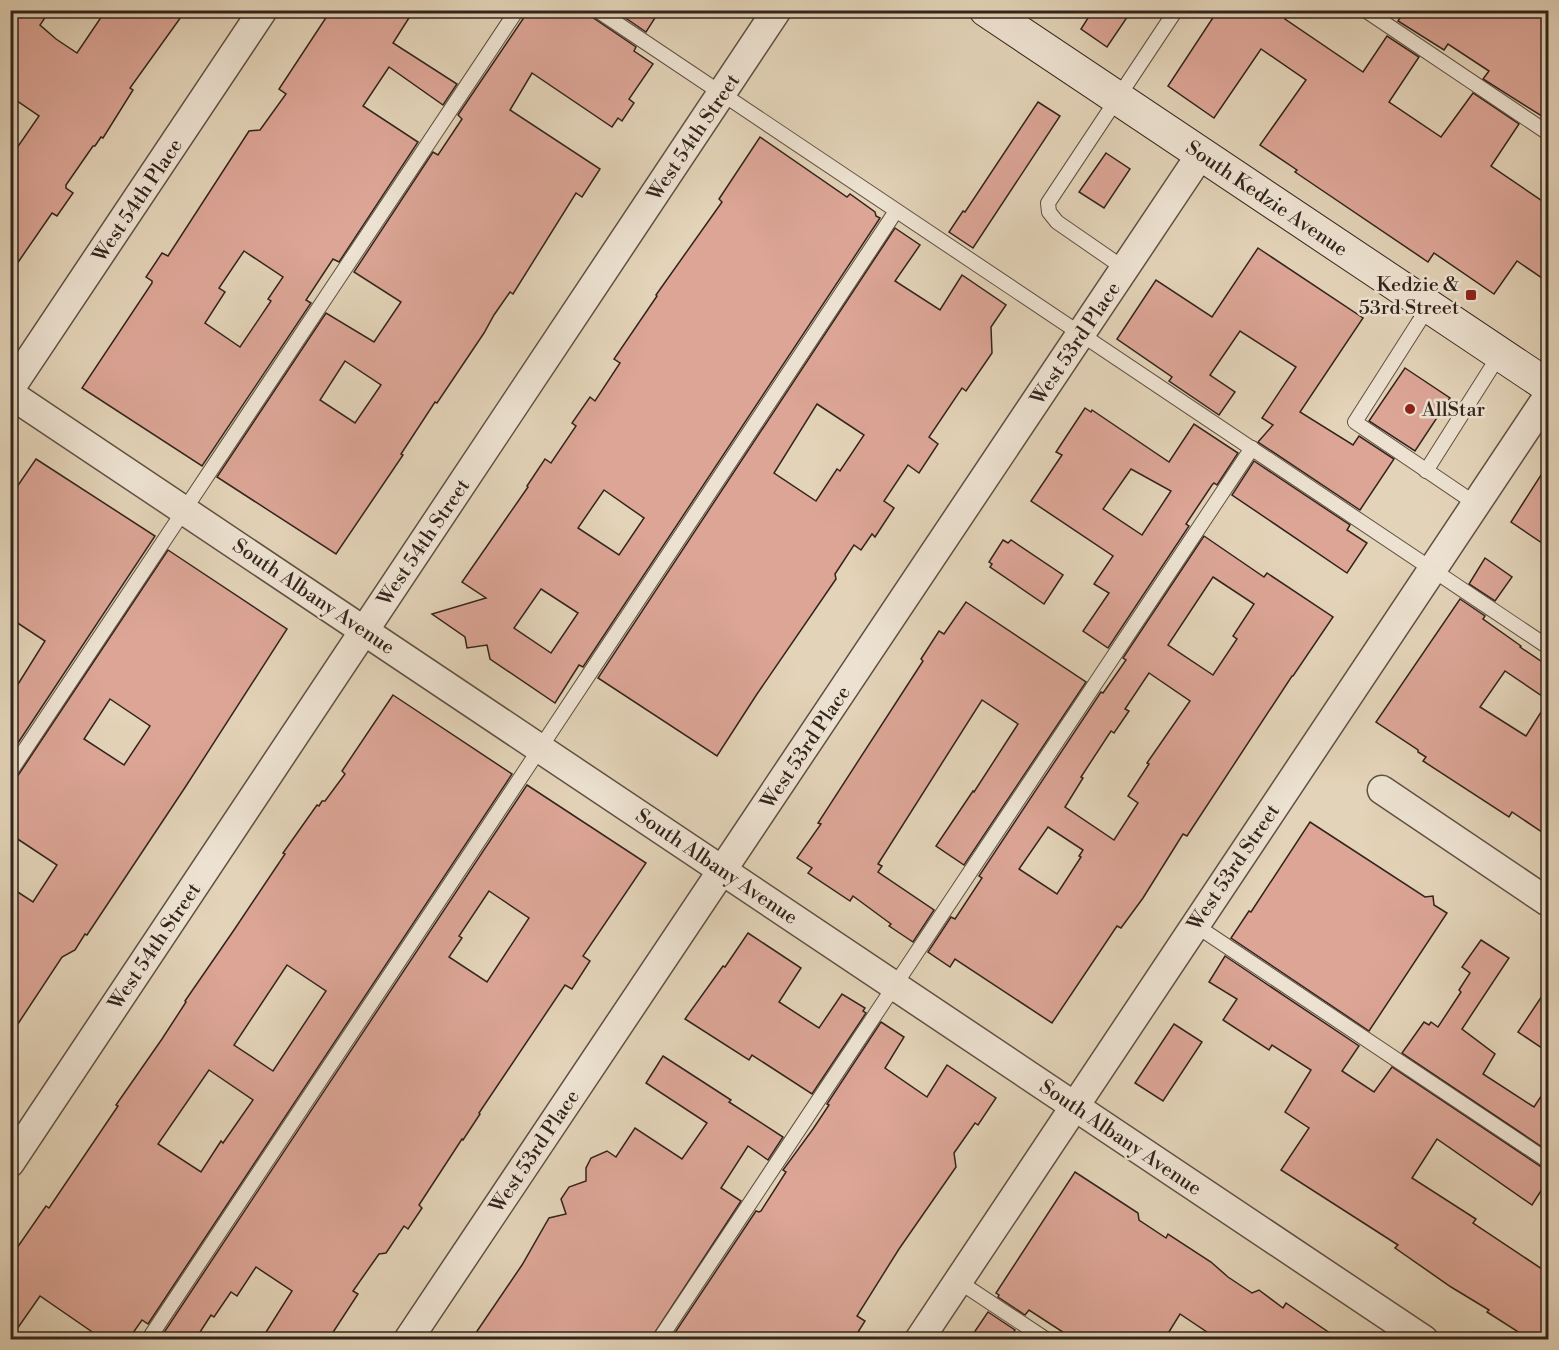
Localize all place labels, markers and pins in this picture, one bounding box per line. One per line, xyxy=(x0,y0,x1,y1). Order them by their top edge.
place label: Kedzie & 53rd Street xyxy=(1359,273,1459,321)
marker: Kedzie & 53rd Street xyxy=(1464,288,1478,302)
place label: AllStar xyxy=(1421,398,1486,423)
marker: AllStar xyxy=(1403,402,1417,416)

